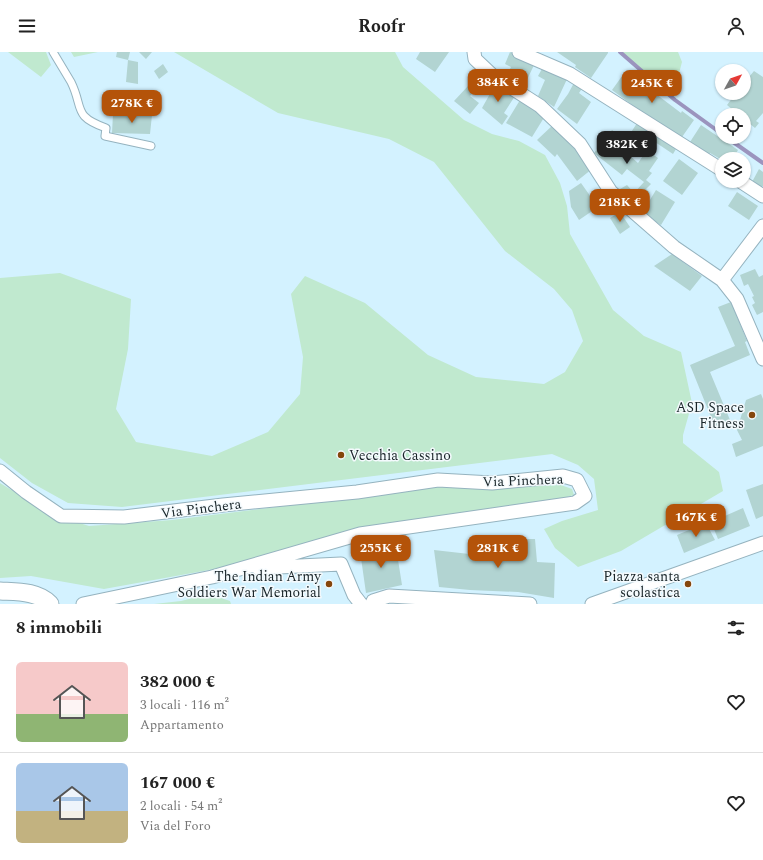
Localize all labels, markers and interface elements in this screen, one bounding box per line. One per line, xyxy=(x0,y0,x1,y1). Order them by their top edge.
text: Roofr xyxy=(358,13,405,40)
icon: menu xyxy=(16,15,38,37)
icon: person xyxy=(725,15,747,37)
north arrow xyxy=(715,64,751,100)
map controls xyxy=(715,64,751,188)
pin: 384K € xyxy=(465,69,531,103)
pin: 245K € xyxy=(619,70,685,104)
text: 384K € xyxy=(477,72,519,92)
text: 245K € xyxy=(631,73,673,93)
pin: 278K € xyxy=(99,90,165,124)
text: 278K € xyxy=(111,93,153,113)
button: locate xyxy=(715,108,751,144)
pin: 382K € xyxy=(594,131,660,165)
text: 382K € xyxy=(606,134,648,154)
button: layers xyxy=(715,152,751,188)
pin: 218K € xyxy=(587,189,653,223)
text: 218K € xyxy=(599,192,641,212)
place label: ASD Space Fitness xyxy=(676,397,744,434)
marker: ASD Space Fitness xyxy=(747,410,757,420)
place label: Vecchia Cassino xyxy=(349,445,451,466)
marker: Vecchia Cassino xyxy=(336,450,346,460)
street label: Via Pinchera xyxy=(482,469,564,492)
street label: Via Pinchera xyxy=(160,493,243,524)
pin: 167K € xyxy=(663,504,729,538)
text: 167K € xyxy=(675,507,717,527)
pin: 255K € xyxy=(348,535,414,569)
pin: 281K € xyxy=(465,535,531,569)
text: 255K € xyxy=(360,538,402,558)
text: 281K € xyxy=(477,538,519,558)
place label: The Indian Army Soldiers War Memorial xyxy=(178,566,322,603)
place label: Piazza santa scolastica xyxy=(603,566,680,603)
marker: The Indian Army Soldiers War Memorial xyxy=(324,579,334,589)
marker: Piazza santa scolastica xyxy=(683,579,693,589)
text: 8 immobili xyxy=(16,615,102,641)
icon: filters xyxy=(725,617,747,639)
text: 382 000 € xyxy=(140,669,215,695)
icon: home xyxy=(48,678,96,726)
icon: heart xyxy=(725,691,747,713)
text: 3 locali · 116 m² xyxy=(140,695,229,715)
text: Appartamento xyxy=(140,715,224,735)
text: 167 000 € xyxy=(140,770,215,796)
icon: home xyxy=(48,779,96,827)
icon: heart xyxy=(725,792,747,814)
text: 2 locali · 54 m² xyxy=(140,796,222,816)
text: Via del Foro xyxy=(140,816,211,836)

